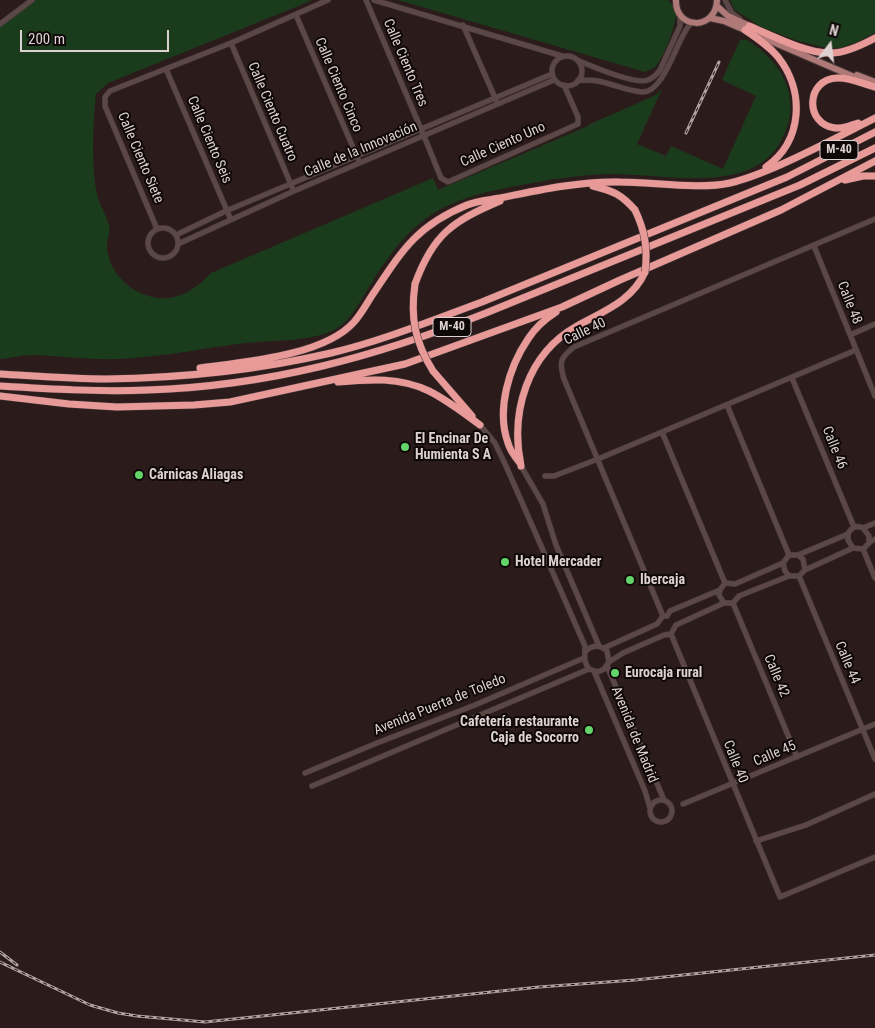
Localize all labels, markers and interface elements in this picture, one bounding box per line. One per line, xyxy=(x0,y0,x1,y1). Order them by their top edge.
street label: Calle Ciento Tres xyxy=(379,17,431,109)
scale bar xyxy=(22,20,171,52)
north arrow xyxy=(805,20,855,70)
text: N xyxy=(828,22,840,39)
text: 200 m xyxy=(28,30,65,48)
street label: Calle Ciento Cinco xyxy=(311,35,365,135)
street label: Calle Ciento Cuatro xyxy=(244,60,300,164)
street label: Calle Ciento Seis xyxy=(183,94,235,186)
street label: Calle Ciento Siete xyxy=(113,110,167,206)
street label: Calle de la Innovación xyxy=(302,119,420,181)
street label: Calle Ciento Uno xyxy=(458,119,548,171)
road number: M-40 xyxy=(820,140,858,160)
street label: Calle 48 xyxy=(833,279,865,327)
street label: Calle 40 xyxy=(561,315,609,349)
road number: M-40 xyxy=(433,318,471,337)
street label: Calle 46 xyxy=(818,424,850,472)
place label: El Encinar De Humienta S A xyxy=(415,431,491,464)
marker: El Encinar De Humienta S A xyxy=(399,441,411,453)
place label: Cárnicas Aliagas xyxy=(149,467,243,483)
marker: Cárnicas Aliagas xyxy=(133,469,145,481)
place label: Hotel Mercader xyxy=(515,554,601,570)
marker: Hotel Mercader xyxy=(499,556,511,568)
place label: Ibercaja xyxy=(640,572,685,588)
marker: Ibercaja xyxy=(624,574,636,586)
street label: Calle 44 xyxy=(831,639,863,687)
street label: Calle 42 xyxy=(760,652,792,700)
place label: Eurocaja rural xyxy=(625,665,702,681)
marker: Eurocaja rural xyxy=(609,667,621,679)
street label: Avenida Puerta de Toledo xyxy=(372,671,508,739)
street label: Avenida de Madrid xyxy=(607,684,661,786)
place label: Cafetería restaurante Caja de Socorro xyxy=(460,714,579,746)
marker: Cafetería restaurante Caja de Socorro xyxy=(583,724,595,736)
street label: Calle 40 xyxy=(719,738,751,786)
street label: Calle 45 xyxy=(751,738,799,770)

